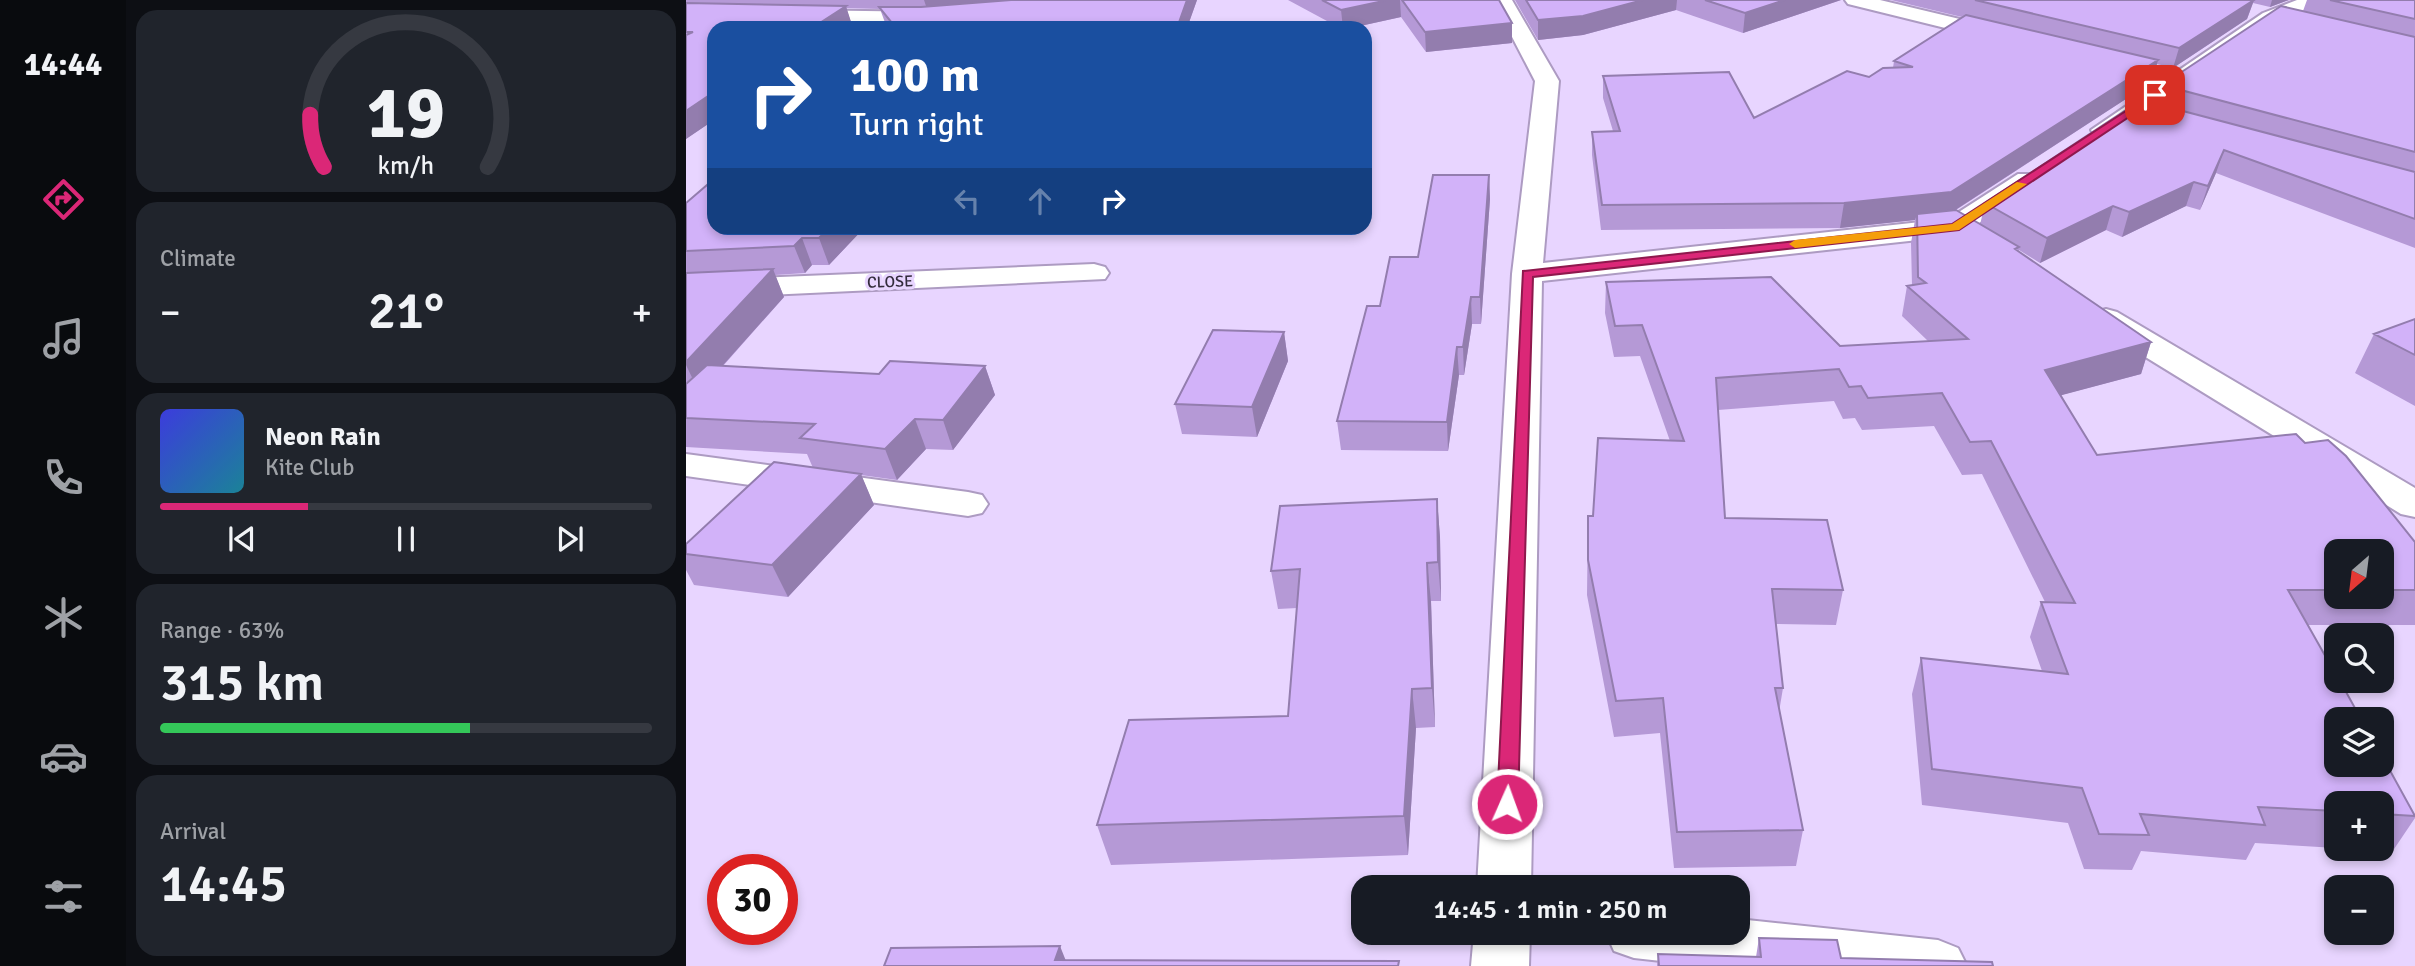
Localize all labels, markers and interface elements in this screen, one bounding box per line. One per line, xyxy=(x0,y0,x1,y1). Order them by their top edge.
text: 14:44 xyxy=(24,45,102,84)
text: 100 m xyxy=(850,45,980,105)
icon: right xyxy=(735,49,826,140)
pin xyxy=(2125,65,2185,125)
text: 19 xyxy=(367,69,445,158)
icon: arrive xyxy=(2136,76,2174,114)
text: Turn right xyxy=(850,105,983,144)
text: km/h xyxy=(378,150,434,181)
icon: directions xyxy=(39,175,88,224)
icon: left xyxy=(948,182,986,220)
icon: ahead xyxy=(1021,182,1059,220)
icon: right xyxy=(1094,182,1132,220)
text: Climate xyxy=(160,244,236,273)
street label: CLOSE xyxy=(867,271,913,293)
text: 21° xyxy=(368,279,444,343)
text: − xyxy=(160,289,181,336)
text: + xyxy=(631,289,652,336)
icon: music xyxy=(39,314,88,363)
text: Neon Rain xyxy=(265,421,381,453)
icon: phone xyxy=(39,453,88,502)
text: Kite Club xyxy=(265,453,354,482)
icon: previous xyxy=(223,520,261,558)
icon: pause xyxy=(387,520,425,558)
icon: next xyxy=(551,520,589,558)
north arrow xyxy=(2324,539,2394,609)
map controls xyxy=(2324,539,2394,945)
icon: climate xyxy=(39,593,88,642)
text: Range · 63% xyxy=(160,616,284,645)
button: search xyxy=(2324,623,2394,693)
text: 315 km xyxy=(160,651,324,715)
button: layers xyxy=(2324,707,2394,777)
icon: car xyxy=(39,732,88,781)
position arrow xyxy=(1470,767,1544,841)
button: + xyxy=(2324,791,2394,861)
text: Arrival xyxy=(160,817,226,846)
text: 14:45 xyxy=(160,852,287,916)
speed limit sign: 30 xyxy=(707,854,798,945)
icon: filters xyxy=(39,872,88,921)
button: − xyxy=(2324,875,2394,945)
text: 14:45 · 1 min · 250 m xyxy=(1434,894,1667,926)

